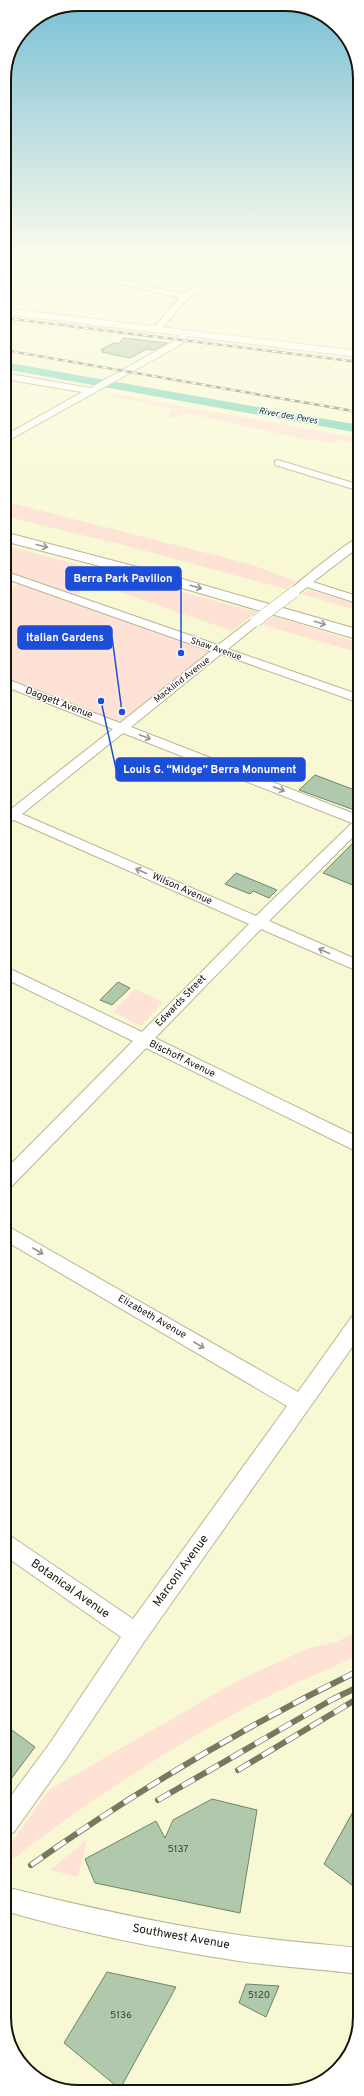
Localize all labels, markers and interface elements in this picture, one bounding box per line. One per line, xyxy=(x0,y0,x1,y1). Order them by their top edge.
water label: River des Peres xyxy=(258,405,319,427)
one-way arrow xyxy=(35,543,48,550)
callout: Berra Park Pavilion xyxy=(66,567,181,590)
text: Berra Park Pavilion xyxy=(73,572,173,586)
one-way arrow xyxy=(189,584,202,591)
one-way arrow xyxy=(314,620,327,627)
callout: Italian Gardens xyxy=(18,626,112,649)
text: Italian Gardens xyxy=(26,631,104,645)
street label: Shaw Avenue xyxy=(189,635,243,663)
street label: Macklind Avenue xyxy=(152,655,212,705)
street label: Daggett Avenue xyxy=(23,684,95,722)
one-way arrow xyxy=(138,733,150,741)
callout: Louis G. “Midge” Berra Monument xyxy=(116,758,305,781)
text: Louis G. “Midge” Berra Monument xyxy=(123,763,297,777)
one-way arrow xyxy=(273,786,285,794)
one-way arrow xyxy=(135,867,147,874)
street label: Wilson Avenue xyxy=(150,870,214,908)
one-way arrow xyxy=(318,947,330,954)
street label: Edwards Street xyxy=(153,972,209,1030)
street label: Bischoff Avenue xyxy=(147,1037,217,1081)
one-way arrow xyxy=(32,1247,44,1255)
street label: Elizabeth Avenue xyxy=(115,1292,189,1342)
one-way arrow xyxy=(193,1341,205,1349)
street label: Marconi Avenue xyxy=(150,1532,212,1610)
street label: Botanical Avenue xyxy=(27,1556,113,1622)
house number: 5137 xyxy=(167,1843,189,1856)
street label: Southwest Avenue xyxy=(131,1921,231,1953)
house number: 5120 xyxy=(248,1989,270,2002)
house number: 5136 xyxy=(110,2009,132,2022)

